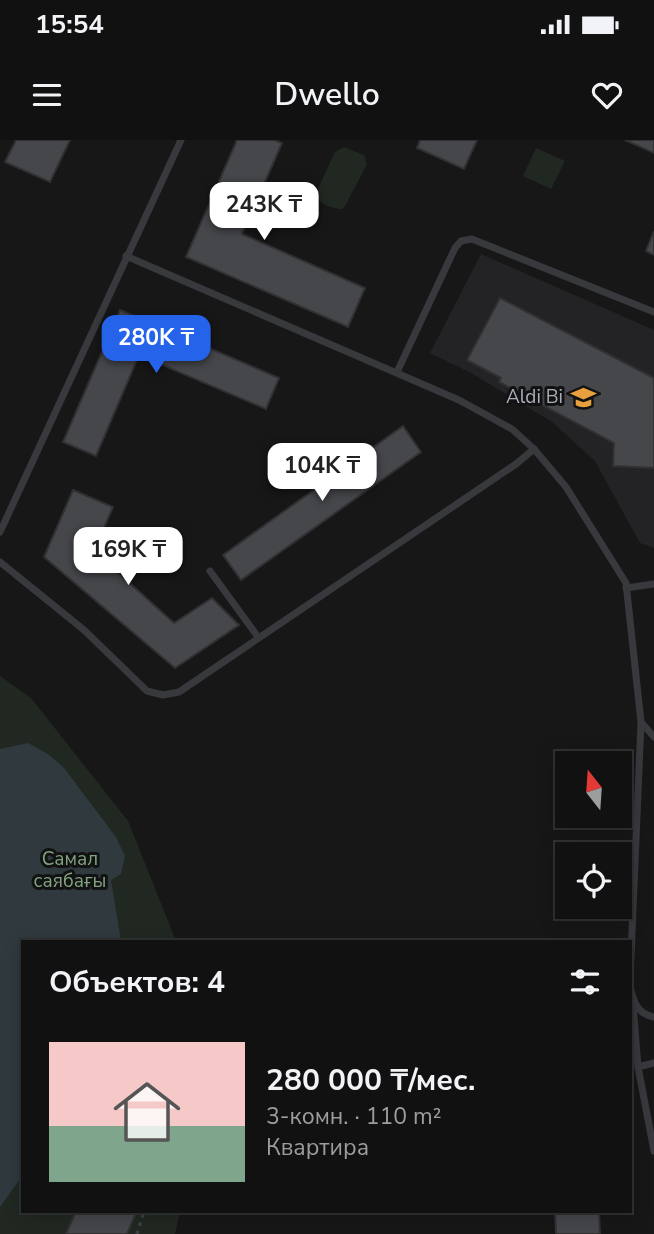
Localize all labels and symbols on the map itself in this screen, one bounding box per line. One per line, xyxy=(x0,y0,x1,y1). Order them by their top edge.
pin: 243K ₸ xyxy=(207,182,321,242)
pin: 280K ₸ xyxy=(99,316,213,375)
school or university icon: Aldi Bi xyxy=(569,383,597,411)
place label: Aldi Bi xyxy=(506,384,563,410)
pin: 104K ₸ xyxy=(265,444,379,503)
pin: 169K ₸ xyxy=(71,528,185,587)
north arrow xyxy=(555,751,632,828)
park label: Самал саябағы xyxy=(34,846,106,894)

